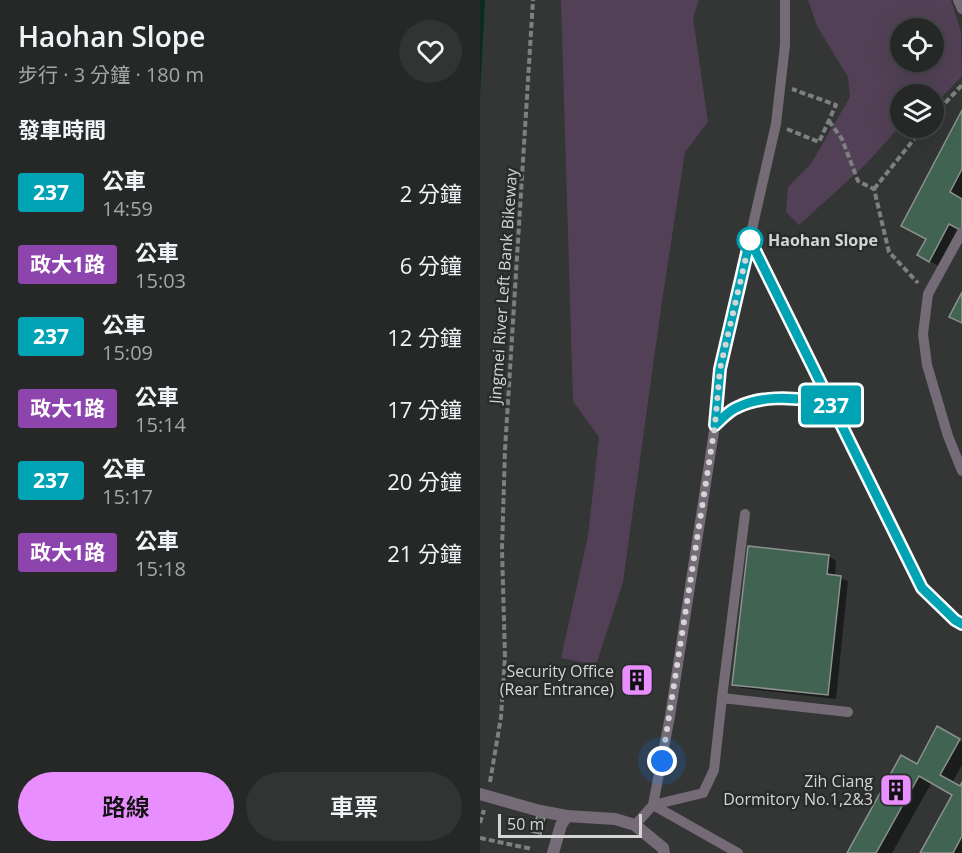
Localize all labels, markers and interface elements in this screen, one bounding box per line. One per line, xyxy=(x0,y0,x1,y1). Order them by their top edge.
text: Haohan Slope xyxy=(18,17,205,55)
map controls xyxy=(890,18,944,138)
button: locate xyxy=(890,18,944,72)
button: heart xyxy=(399,20,462,83)
text: 步行 · 3 分鐘 · 180 m xyxy=(18,61,204,88)
button: layers xyxy=(890,84,944,138)
text: 發車時間 xyxy=(18,114,106,144)
text: 公車 xyxy=(102,165,146,195)
street label: Jingmei River Left Bank Bikeway xyxy=(484,167,522,406)
text: 237 xyxy=(33,178,69,206)
text: 2 分鐘 xyxy=(400,178,462,208)
text: 14:59 xyxy=(102,195,153,222)
marker: Haohan Slope xyxy=(737,227,763,253)
place label: Haohan Slope xyxy=(768,229,878,251)
text: 公車 xyxy=(135,237,179,267)
text: 政大1路 xyxy=(30,250,105,278)
text: 6 分鐘 xyxy=(400,250,462,280)
text: 15:03 xyxy=(135,267,186,294)
text: 公車 xyxy=(102,309,146,339)
text: 237 xyxy=(33,322,69,350)
text: 12 分鐘 xyxy=(387,322,462,352)
text: 15:09 xyxy=(102,339,153,366)
text: 公車 xyxy=(135,381,179,411)
line badge: 237 xyxy=(796,386,866,424)
text: 237 xyxy=(813,391,849,419)
text: 政大1路 xyxy=(30,394,105,422)
text: 17 分鐘 xyxy=(387,394,462,424)
text: 15:14 xyxy=(135,411,186,438)
text: 公車 xyxy=(102,453,146,483)
text: 237 xyxy=(33,466,69,494)
text: 20 分鐘 xyxy=(387,466,462,496)
text: 15:17 xyxy=(102,483,153,510)
text: 公車 xyxy=(135,525,179,555)
text: 政大1路 xyxy=(30,538,105,566)
text: 21 分鐘 xyxy=(387,538,462,568)
text: 15:18 xyxy=(135,555,186,582)
place label: Security Office (Rear Entrance) xyxy=(500,660,614,700)
building icon: Security Office (Rear Entrance) xyxy=(619,662,655,698)
your location xyxy=(647,746,677,776)
place label: Zih Ciang Dormitory No.1,2&3 xyxy=(723,770,873,810)
button: 路線 xyxy=(18,772,234,841)
button: 車票 xyxy=(246,772,462,841)
building icon: Zih Ciang Dormitory No.1,2&3 xyxy=(878,772,914,808)
scale bar xyxy=(498,811,642,838)
text: 50 m xyxy=(507,813,544,835)

